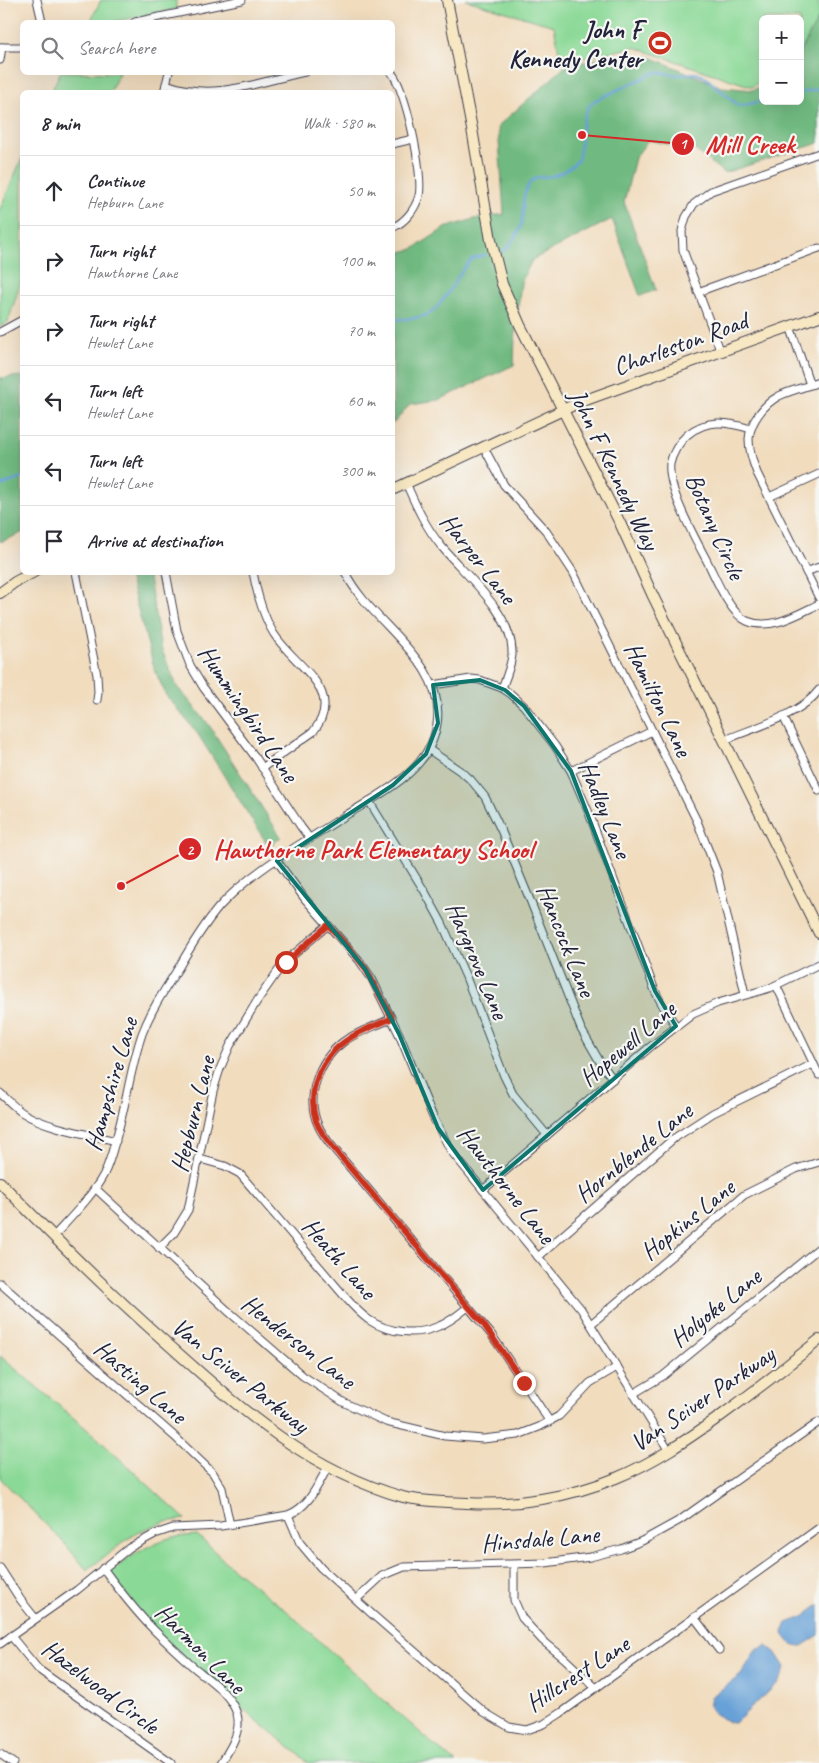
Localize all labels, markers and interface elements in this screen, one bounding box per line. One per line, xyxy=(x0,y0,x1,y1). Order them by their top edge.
place label: John F Kennedy Center xyxy=(509,14,647,75)
map controls xyxy=(759,15,804,105)
button: + xyxy=(759,15,804,60)
search box xyxy=(20,20,395,75)
sports icon: John F Kennedy Center xyxy=(647,30,673,56)
icon: search xyxy=(38,34,66,62)
text: Search here xyxy=(78,36,155,60)
button: − xyxy=(759,60,804,105)
text: 8 min xyxy=(40,110,80,136)
text: Walk · 580 m xyxy=(303,113,375,133)
callout: Mill Creek xyxy=(671,123,804,164)
text: Mill Creek xyxy=(705,128,797,161)
text: 1 xyxy=(680,135,689,154)
text: Continue xyxy=(87,169,144,193)
icon: ahead xyxy=(40,177,68,205)
text: 50 m xyxy=(348,181,375,201)
text: Hepburn Lane xyxy=(87,193,163,213)
text: Turn right xyxy=(87,239,154,263)
icon: right xyxy=(40,247,68,275)
text: 100 m xyxy=(341,251,375,271)
text: Hawthorne Lane xyxy=(87,263,178,283)
street label: Charleston Road xyxy=(609,303,756,383)
text: Turn right xyxy=(87,309,154,333)
icon: right xyxy=(40,317,68,345)
text: 70 m xyxy=(348,321,375,341)
text: Hewlet Lane xyxy=(87,333,152,353)
text: Turn left xyxy=(87,379,142,403)
street label: John F Kennedy Way xyxy=(561,383,668,557)
icon: left xyxy=(40,387,68,415)
text: 60 m xyxy=(348,391,375,411)
text: Hewlet Lane xyxy=(87,403,152,423)
text: Turn left xyxy=(87,449,142,473)
icon: left xyxy=(40,457,68,485)
text: 300 m xyxy=(341,461,375,481)
street label: Botany Circle xyxy=(678,468,753,586)
text: Hewlet Lane xyxy=(87,473,152,493)
street label: Harper Lane xyxy=(433,507,525,612)
icon: arrive xyxy=(40,527,68,555)
text: Arrive at destination xyxy=(87,529,223,553)
street label: Hamilton Lane xyxy=(617,637,700,764)
street label: Hummingbird Lane xyxy=(191,639,307,790)
street label: Hadley Lane xyxy=(571,756,640,864)
callout: Hawthorne Park Elementary School xyxy=(178,829,542,870)
text: Hawthorne Park Elementary School xyxy=(213,833,538,866)
text: 2 xyxy=(187,841,195,860)
street label: Hancock Lane xyxy=(529,879,604,1003)
street label: Hargrove Lane xyxy=(438,897,517,1025)
route start xyxy=(275,951,298,974)
street label: Hopewell Lane xyxy=(573,993,684,1094)
street label: Hampshire Lane xyxy=(77,1012,146,1155)
street label: Hepburn Lane xyxy=(163,1051,223,1176)
street label: Hornblende Lane xyxy=(568,1094,701,1210)
street label: Hawthorne Lane xyxy=(450,1119,564,1252)
street label: Hopkins Lane xyxy=(634,1171,743,1268)
street label: Heath Lane xyxy=(295,1211,385,1308)
street label: Holyoke Lane xyxy=(663,1260,769,1354)
street label: Henderson Lane xyxy=(235,1287,363,1397)
street label: Van Sciver Parkway xyxy=(165,1311,317,1442)
street label: Hasting Lane xyxy=(87,1333,195,1432)
street label: Van Sciver Parkway xyxy=(624,1338,782,1459)
route end xyxy=(513,1372,536,1395)
street label: Hinsdale Lane xyxy=(480,1518,602,1560)
street label: Harmon Lane xyxy=(148,1596,254,1702)
street label: Hillcrest Lane xyxy=(520,1628,637,1719)
street label: Hazelwood Circle xyxy=(35,1632,167,1742)

